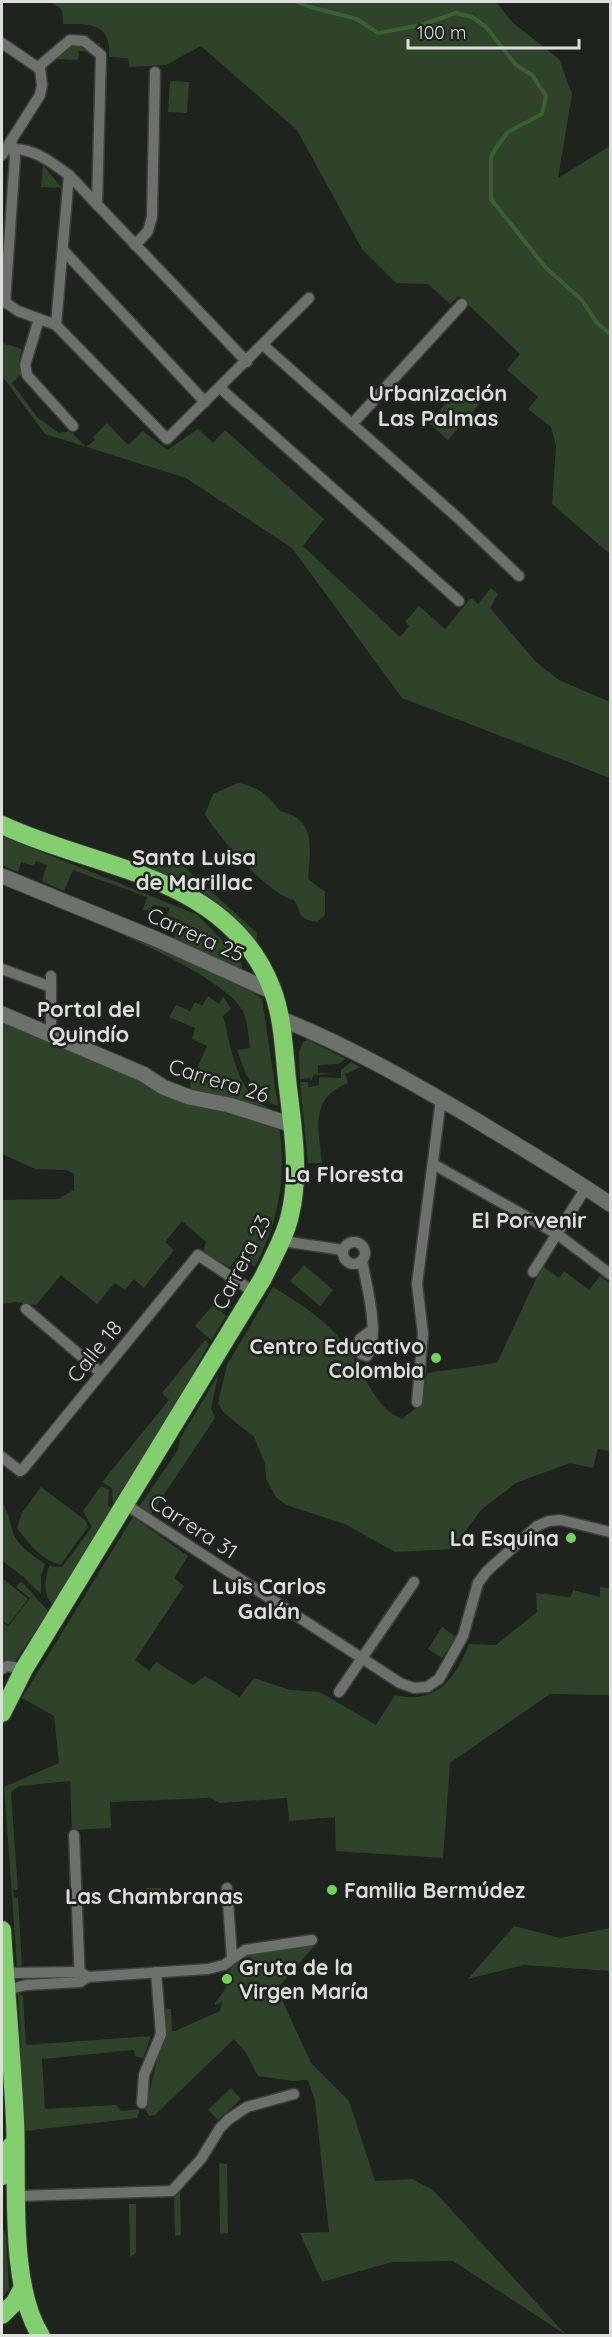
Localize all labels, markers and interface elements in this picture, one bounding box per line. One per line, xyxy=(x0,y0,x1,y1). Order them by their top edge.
scale bar xyxy=(408,12,579,50)
text: 100 m xyxy=(417,21,466,44)
district label: Urbanización Las Palmas xyxy=(369,379,507,432)
district label: Santa Luisa de Marillac xyxy=(132,843,256,896)
street label: Carrera 25 xyxy=(143,901,249,967)
district label: Portal del Quindío xyxy=(37,995,141,1048)
street label: Carrera 26 xyxy=(166,1052,272,1108)
district label: La Floresta xyxy=(284,1160,404,1188)
district label: El Porvenir xyxy=(471,1206,587,1234)
street label: Carrera 23 xyxy=(206,1210,276,1314)
street label: Calle 18 xyxy=(61,1315,127,1387)
place label: Centro Educativo Colombia xyxy=(249,1333,424,1383)
marker: Centro Educativo Colombia xyxy=(429,1351,443,1365)
street label: Carrera 31 xyxy=(145,1488,243,1564)
place label: La Esquina xyxy=(450,1525,559,1551)
marker: La Esquina xyxy=(564,1531,578,1545)
district label: Luis Carlos Galán xyxy=(212,1572,326,1625)
place label: Familia Bermúdez xyxy=(344,1877,525,1903)
district label: Las Chambranas xyxy=(65,1882,243,1910)
marker: Familia Bermúdez xyxy=(325,1883,339,1897)
place label: Gruta de la Virgen María xyxy=(239,1954,368,2004)
marker: Gruta de la Virgen María xyxy=(220,1972,234,1986)

